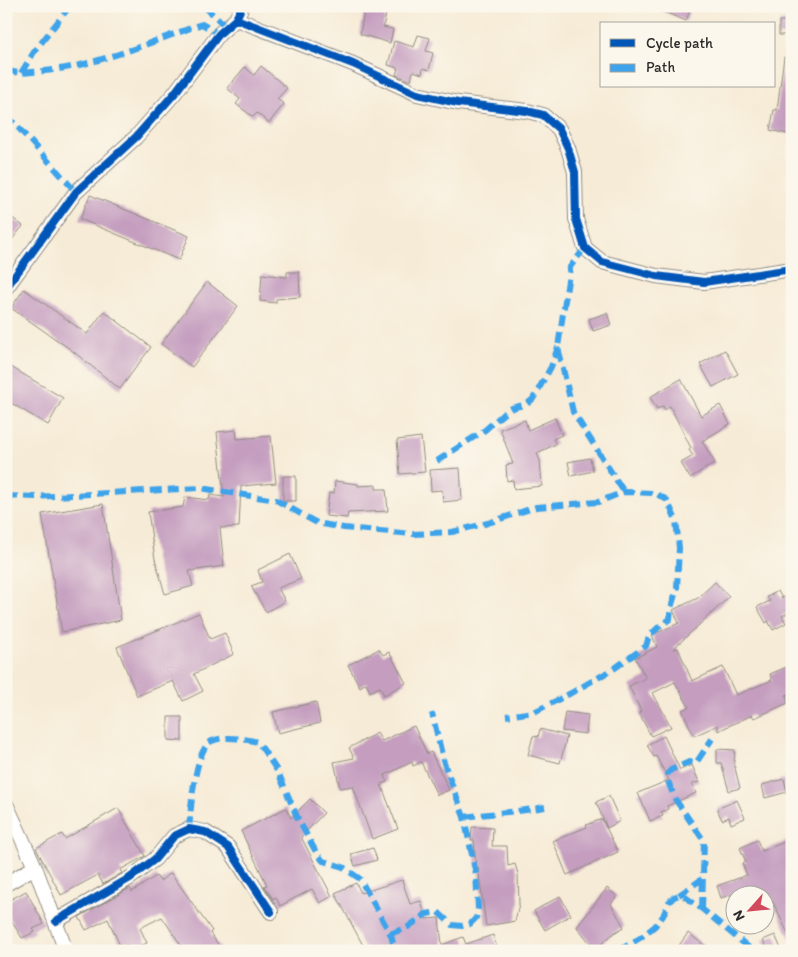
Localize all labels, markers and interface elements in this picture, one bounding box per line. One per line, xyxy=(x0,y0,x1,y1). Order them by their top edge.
legend xyxy=(600,22,776,88)
text: Cycle path xyxy=(646,34,713,52)
text: Path xyxy=(646,58,675,76)
north arrow xyxy=(726,884,776,934)
text: N xyxy=(729,908,749,924)

